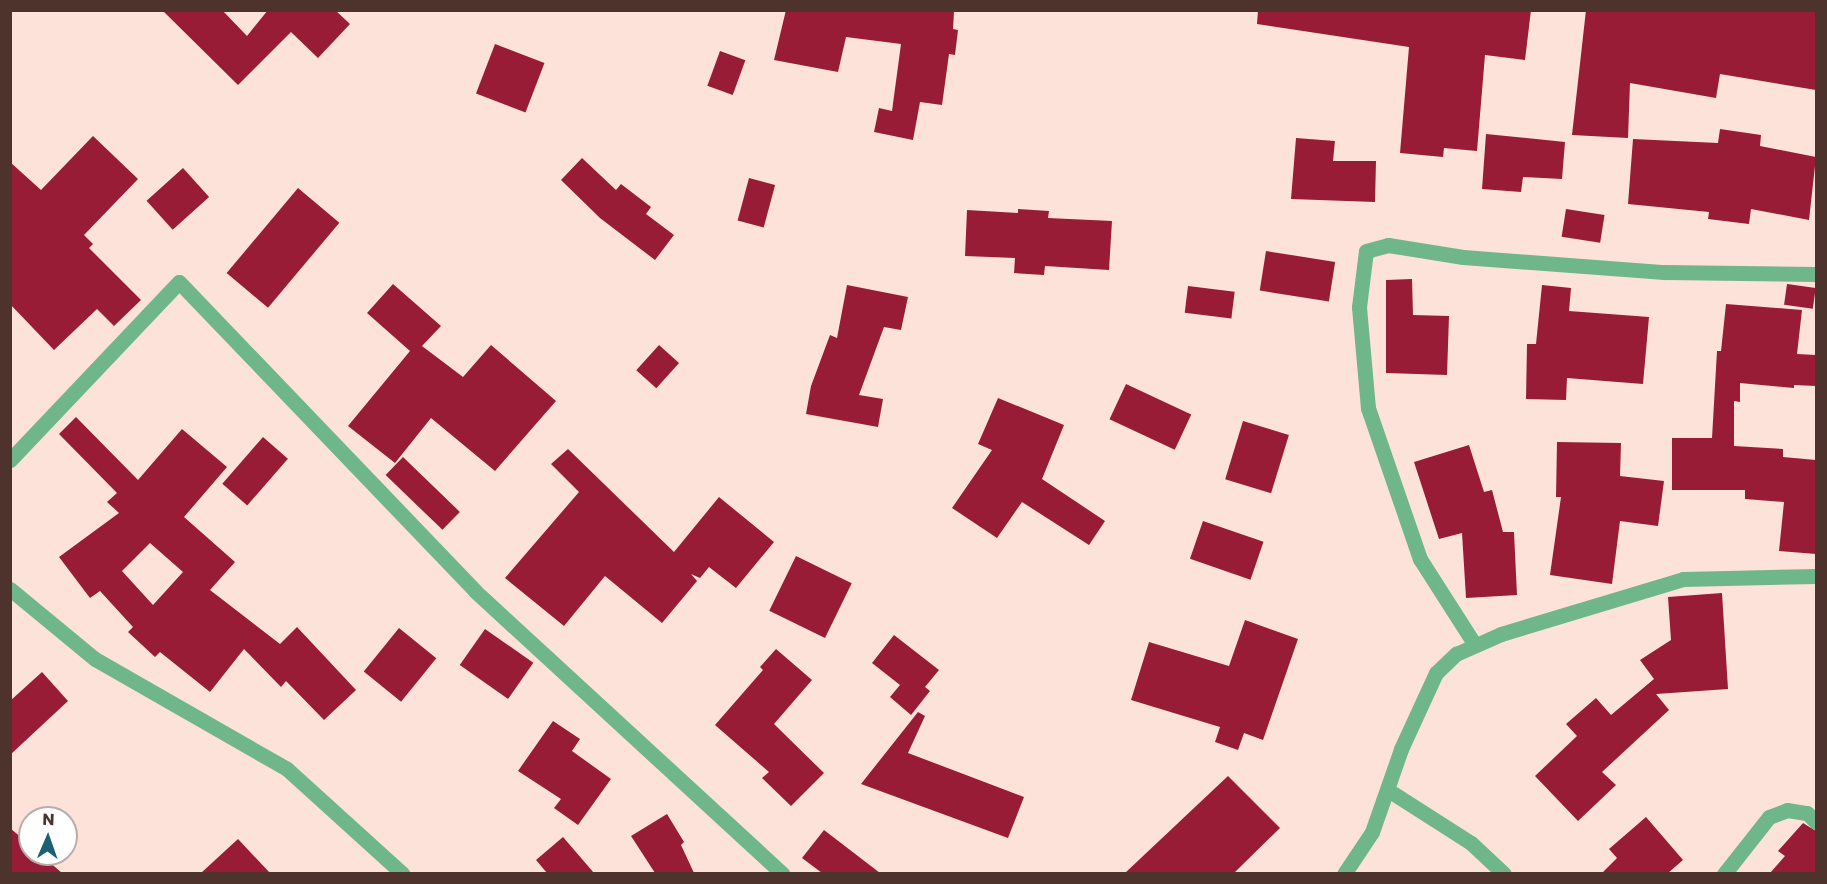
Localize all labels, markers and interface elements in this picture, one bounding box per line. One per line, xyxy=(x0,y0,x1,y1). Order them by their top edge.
north arrow xyxy=(18,806,78,866)
text: N xyxy=(42,808,55,831)

